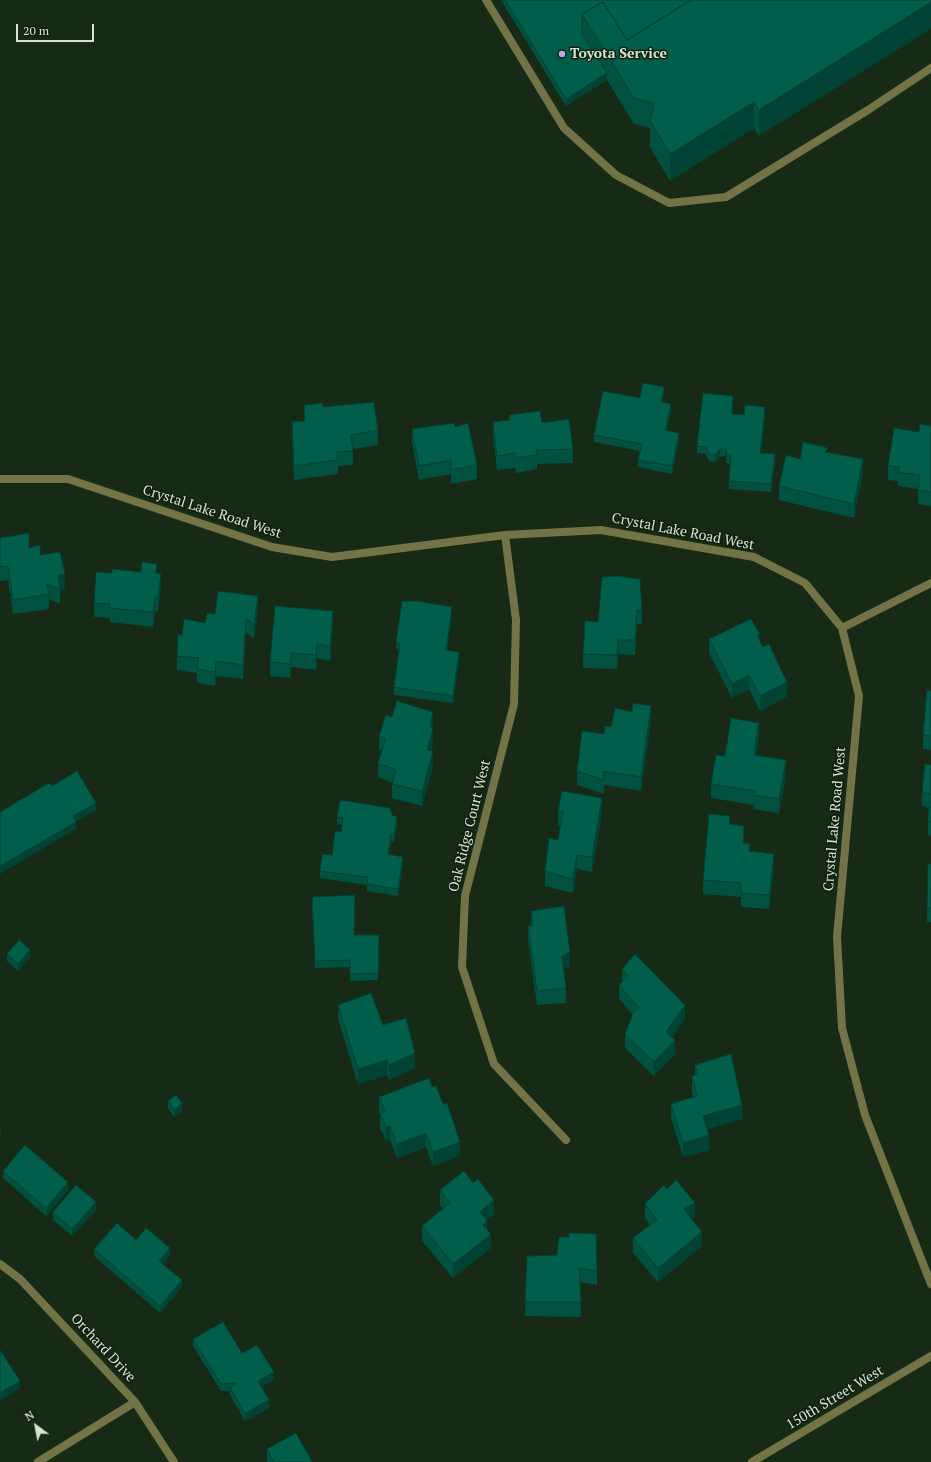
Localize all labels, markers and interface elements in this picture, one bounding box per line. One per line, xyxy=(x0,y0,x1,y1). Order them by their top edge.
scale bar xyxy=(18,16,96,42)
text: 20 m xyxy=(23,23,49,38)
place label: Toyota Service xyxy=(570,46,667,62)
marker: Toyota Service xyxy=(557,49,567,59)
street label: Crystal Lake Road West xyxy=(140,482,284,542)
street label: Crystal Lake Road West xyxy=(610,510,756,554)
street label: Crystal Lake Road West xyxy=(820,746,850,892)
street label: Oak Ridge Court West xyxy=(445,758,495,894)
street label: Orchard Drive xyxy=(67,1310,139,1386)
street label: 150th Street West xyxy=(783,1362,887,1434)
north arrow xyxy=(16,1406,56,1446)
text: N xyxy=(22,1408,37,1424)

